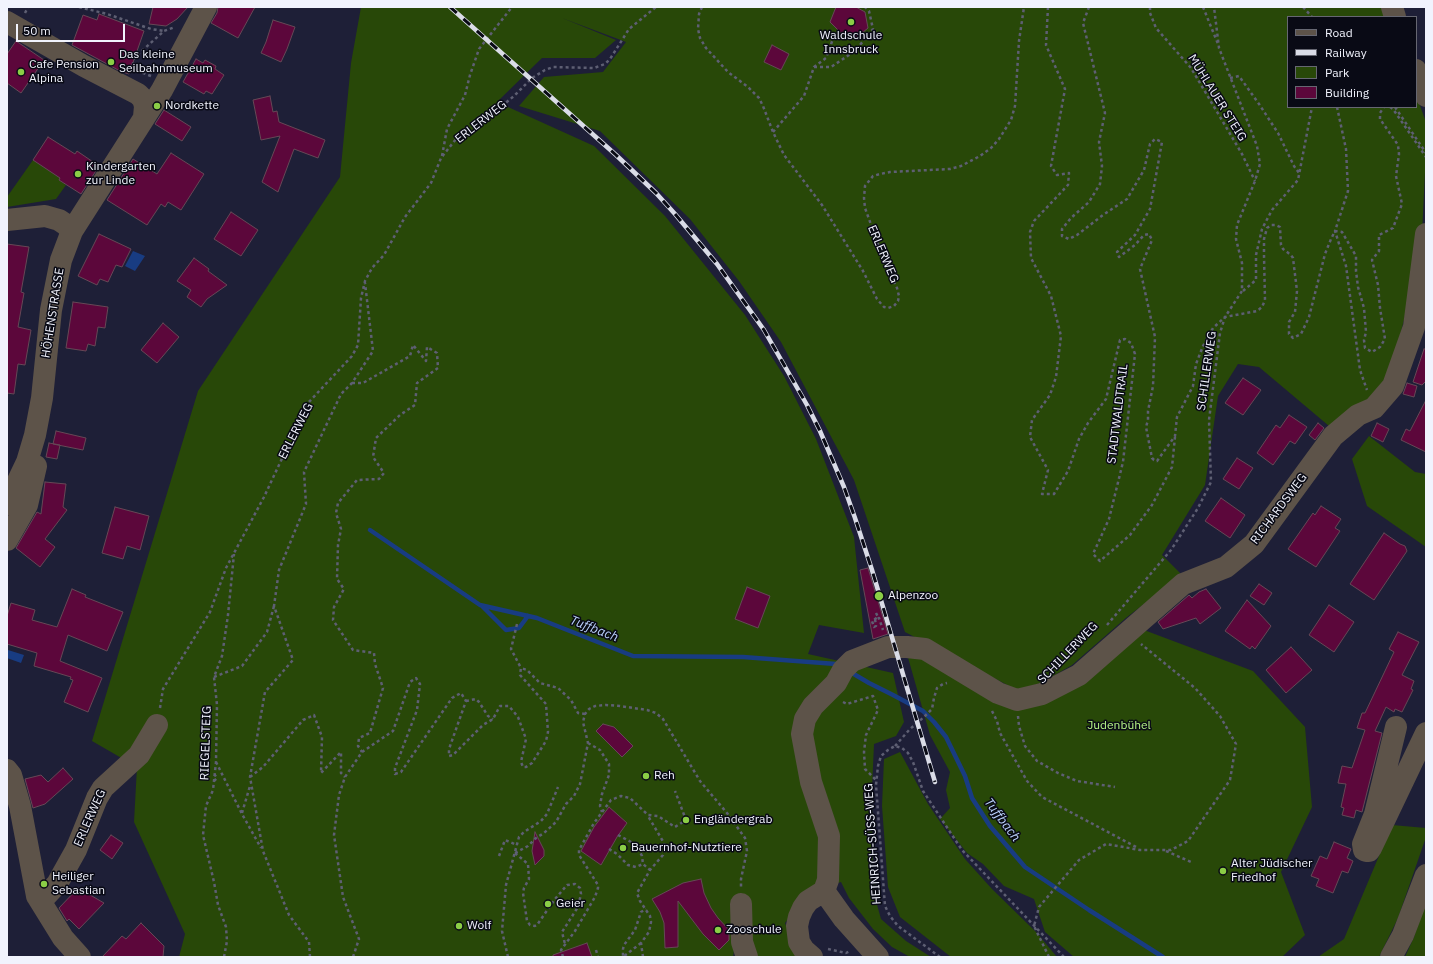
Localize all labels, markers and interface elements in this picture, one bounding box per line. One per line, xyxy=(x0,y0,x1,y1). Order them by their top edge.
scale bar xyxy=(18,16,127,42)
legend xyxy=(1287,16,1417,108)
marker: Waldschule Innsbruck xyxy=(846,17,856,27)
text: 50 m xyxy=(23,23,51,38)
text: Road xyxy=(1325,25,1353,40)
place label: Waldschule Innsbruck xyxy=(820,29,882,57)
text: Railway xyxy=(1325,45,1367,60)
place label: Das kleine Seilbahnmuseum xyxy=(119,48,213,76)
street label: MÜHLAUER STEIG xyxy=(1185,52,1249,144)
marker: Das kleine Seilbahnmuseum xyxy=(106,57,116,67)
place label: Cafe Pension Alpina xyxy=(29,58,99,86)
text: Park xyxy=(1325,65,1349,80)
marker: Cafe Pension Alpina xyxy=(16,67,26,77)
text: Building xyxy=(1325,85,1369,100)
street label: ERLERWEG xyxy=(452,97,510,147)
place label: Nordkette xyxy=(165,99,219,113)
marker: Nordkette xyxy=(152,101,162,111)
place label: Kindergarten zur Linde xyxy=(86,160,156,188)
marker: Kindergarten zur Linde xyxy=(73,169,83,179)
street label: ERLERWEG xyxy=(864,223,902,285)
street label: HÖHENSTRASSE xyxy=(39,267,67,359)
street label: SCHILLERWEG xyxy=(1194,330,1220,412)
street label: STADTWALDTRAIL xyxy=(1105,363,1131,465)
street label: ERLERWEG xyxy=(276,400,316,462)
street label: RICHARDSWEG xyxy=(1248,471,1310,547)
place label: Alpenzoo xyxy=(888,589,938,603)
marker: Alpenzoo xyxy=(873,590,885,602)
water label: Tuffbach xyxy=(568,613,620,645)
street label: SCHILLERWEG xyxy=(1035,619,1101,687)
street label: RIEGELSTEIG xyxy=(198,705,214,781)
park label: Judenbühel xyxy=(1087,719,1151,733)
place label: Reh xyxy=(654,769,675,783)
marker: Reh xyxy=(641,771,651,781)
street label: HEINRICH-SÜSS-WEG xyxy=(862,783,884,905)
street label: ERLERWEG xyxy=(71,787,109,849)
water label: Tuffbach xyxy=(981,795,1023,845)
place label: Engländergrab xyxy=(694,813,772,827)
marker: Engländergrab xyxy=(681,815,691,825)
place label: Bauernhof-Nutztiere xyxy=(631,841,742,855)
marker: Bauernhof-Nutztiere xyxy=(618,843,628,853)
place label: Alter Jüdischer Friedhof xyxy=(1231,857,1312,885)
marker: Alter Jüdischer Friedhof xyxy=(1218,866,1228,876)
place label: Heiliger Sebastian xyxy=(52,870,105,898)
marker: Heiliger Sebastian xyxy=(39,879,49,889)
place label: Geier xyxy=(556,897,585,911)
marker: Geier xyxy=(543,899,553,909)
place label: Wolf xyxy=(467,919,491,933)
marker: Wolf xyxy=(454,921,464,931)
place label: Zooschule xyxy=(726,923,782,937)
marker: Zooschule xyxy=(713,925,723,935)

